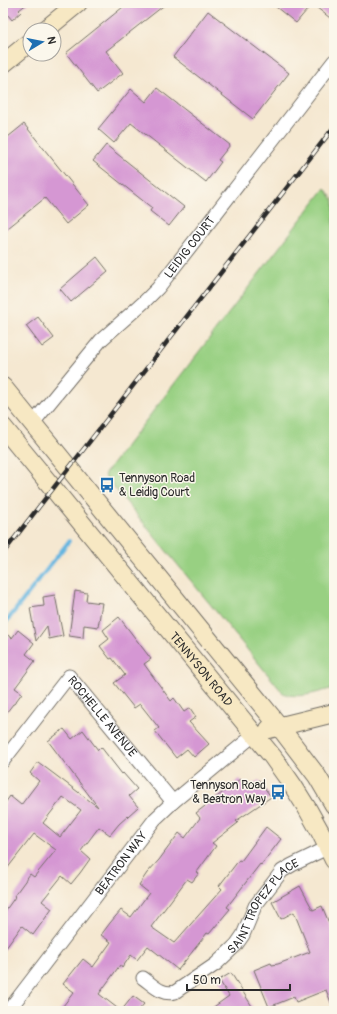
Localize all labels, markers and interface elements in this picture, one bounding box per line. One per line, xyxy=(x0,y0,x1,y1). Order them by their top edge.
north arrow xyxy=(22,22,62,62)
text: N xyxy=(44,36,59,46)
street label: LEIDIG COURT xyxy=(161,213,219,281)
place label: Tennyson Road & Leidig Court xyxy=(119,471,195,500)
bus stop icon: Tennyson Road & Leidig Court xyxy=(98,476,116,494)
street label: TENNYSON ROAD xyxy=(166,629,236,710)
street label: ROCHELLE AVENUE xyxy=(64,673,140,760)
place label: Tennyson Road & Beatron Way xyxy=(190,778,266,807)
bus stop icon: Tennyson Road & Beatron Way xyxy=(269,783,287,801)
street label: BEATRON WAY xyxy=(92,829,151,898)
street label: SAINT TROPEZ PLACE xyxy=(224,856,301,957)
scale bar xyxy=(187,966,290,992)
text: 50 m xyxy=(193,973,221,988)

